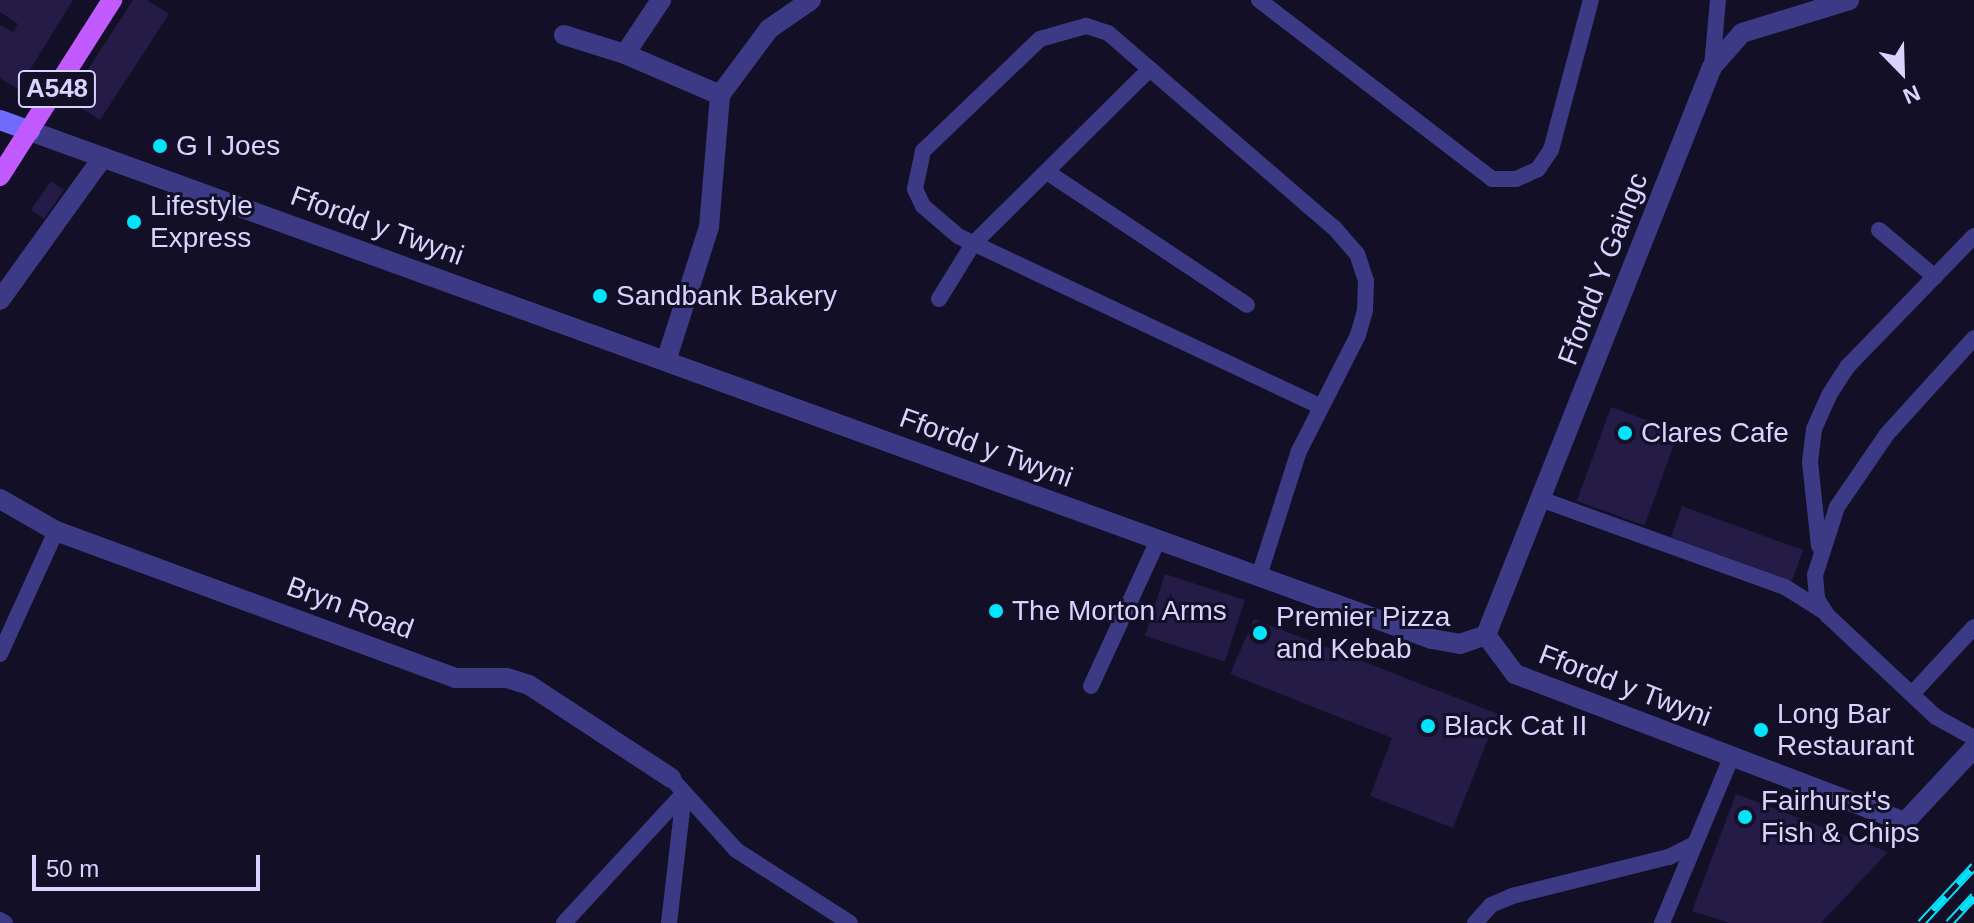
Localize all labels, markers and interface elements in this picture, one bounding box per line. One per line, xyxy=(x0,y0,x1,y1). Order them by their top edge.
north arrow xyxy=(1862,32,1942,112)
road number: A548 xyxy=(17,67,97,111)
text: N xyxy=(1899,80,1924,109)
place label: G I Joes xyxy=(176,129,280,163)
marker: G I Joes xyxy=(151,137,169,155)
street label: Ffordd Y Gaingc xyxy=(1551,168,1655,370)
street label: Ffordd y Twyni xyxy=(286,179,468,273)
place label: Lifestyle Express xyxy=(150,189,253,255)
marker: Lifestyle Express xyxy=(125,213,143,231)
place label: Sandbank Bakery xyxy=(616,279,837,313)
marker: Sandbank Bakery xyxy=(591,287,609,305)
street label: Ffordd y Twyni xyxy=(895,401,1077,495)
place label: Clares Cafe xyxy=(1641,416,1789,450)
marker: Clares Cafe xyxy=(1616,424,1634,442)
street label: Bryn Road xyxy=(282,570,418,646)
place label: The Morton Arms xyxy=(1012,594,1228,628)
place label: Premier Pizza and Kebab xyxy=(1276,600,1450,666)
marker: The Morton Arms xyxy=(987,602,1005,620)
marker: Premier Pizza and Kebab xyxy=(1251,624,1269,642)
street label: Ffordd y Twyni xyxy=(1534,638,1716,734)
place label: Long Bar Restaurant xyxy=(1777,697,1914,763)
place label: Black Cat II xyxy=(1444,709,1587,743)
marker: Black Cat II xyxy=(1419,717,1437,735)
marker: Long Bar Restaurant xyxy=(1752,721,1770,739)
place label: Fairhurst's Fish & Chips xyxy=(1761,784,1920,850)
marker: Fairhurst's Fish & Chips xyxy=(1736,808,1754,826)
scale bar xyxy=(36,839,264,889)
text: 50 m xyxy=(46,855,99,882)

